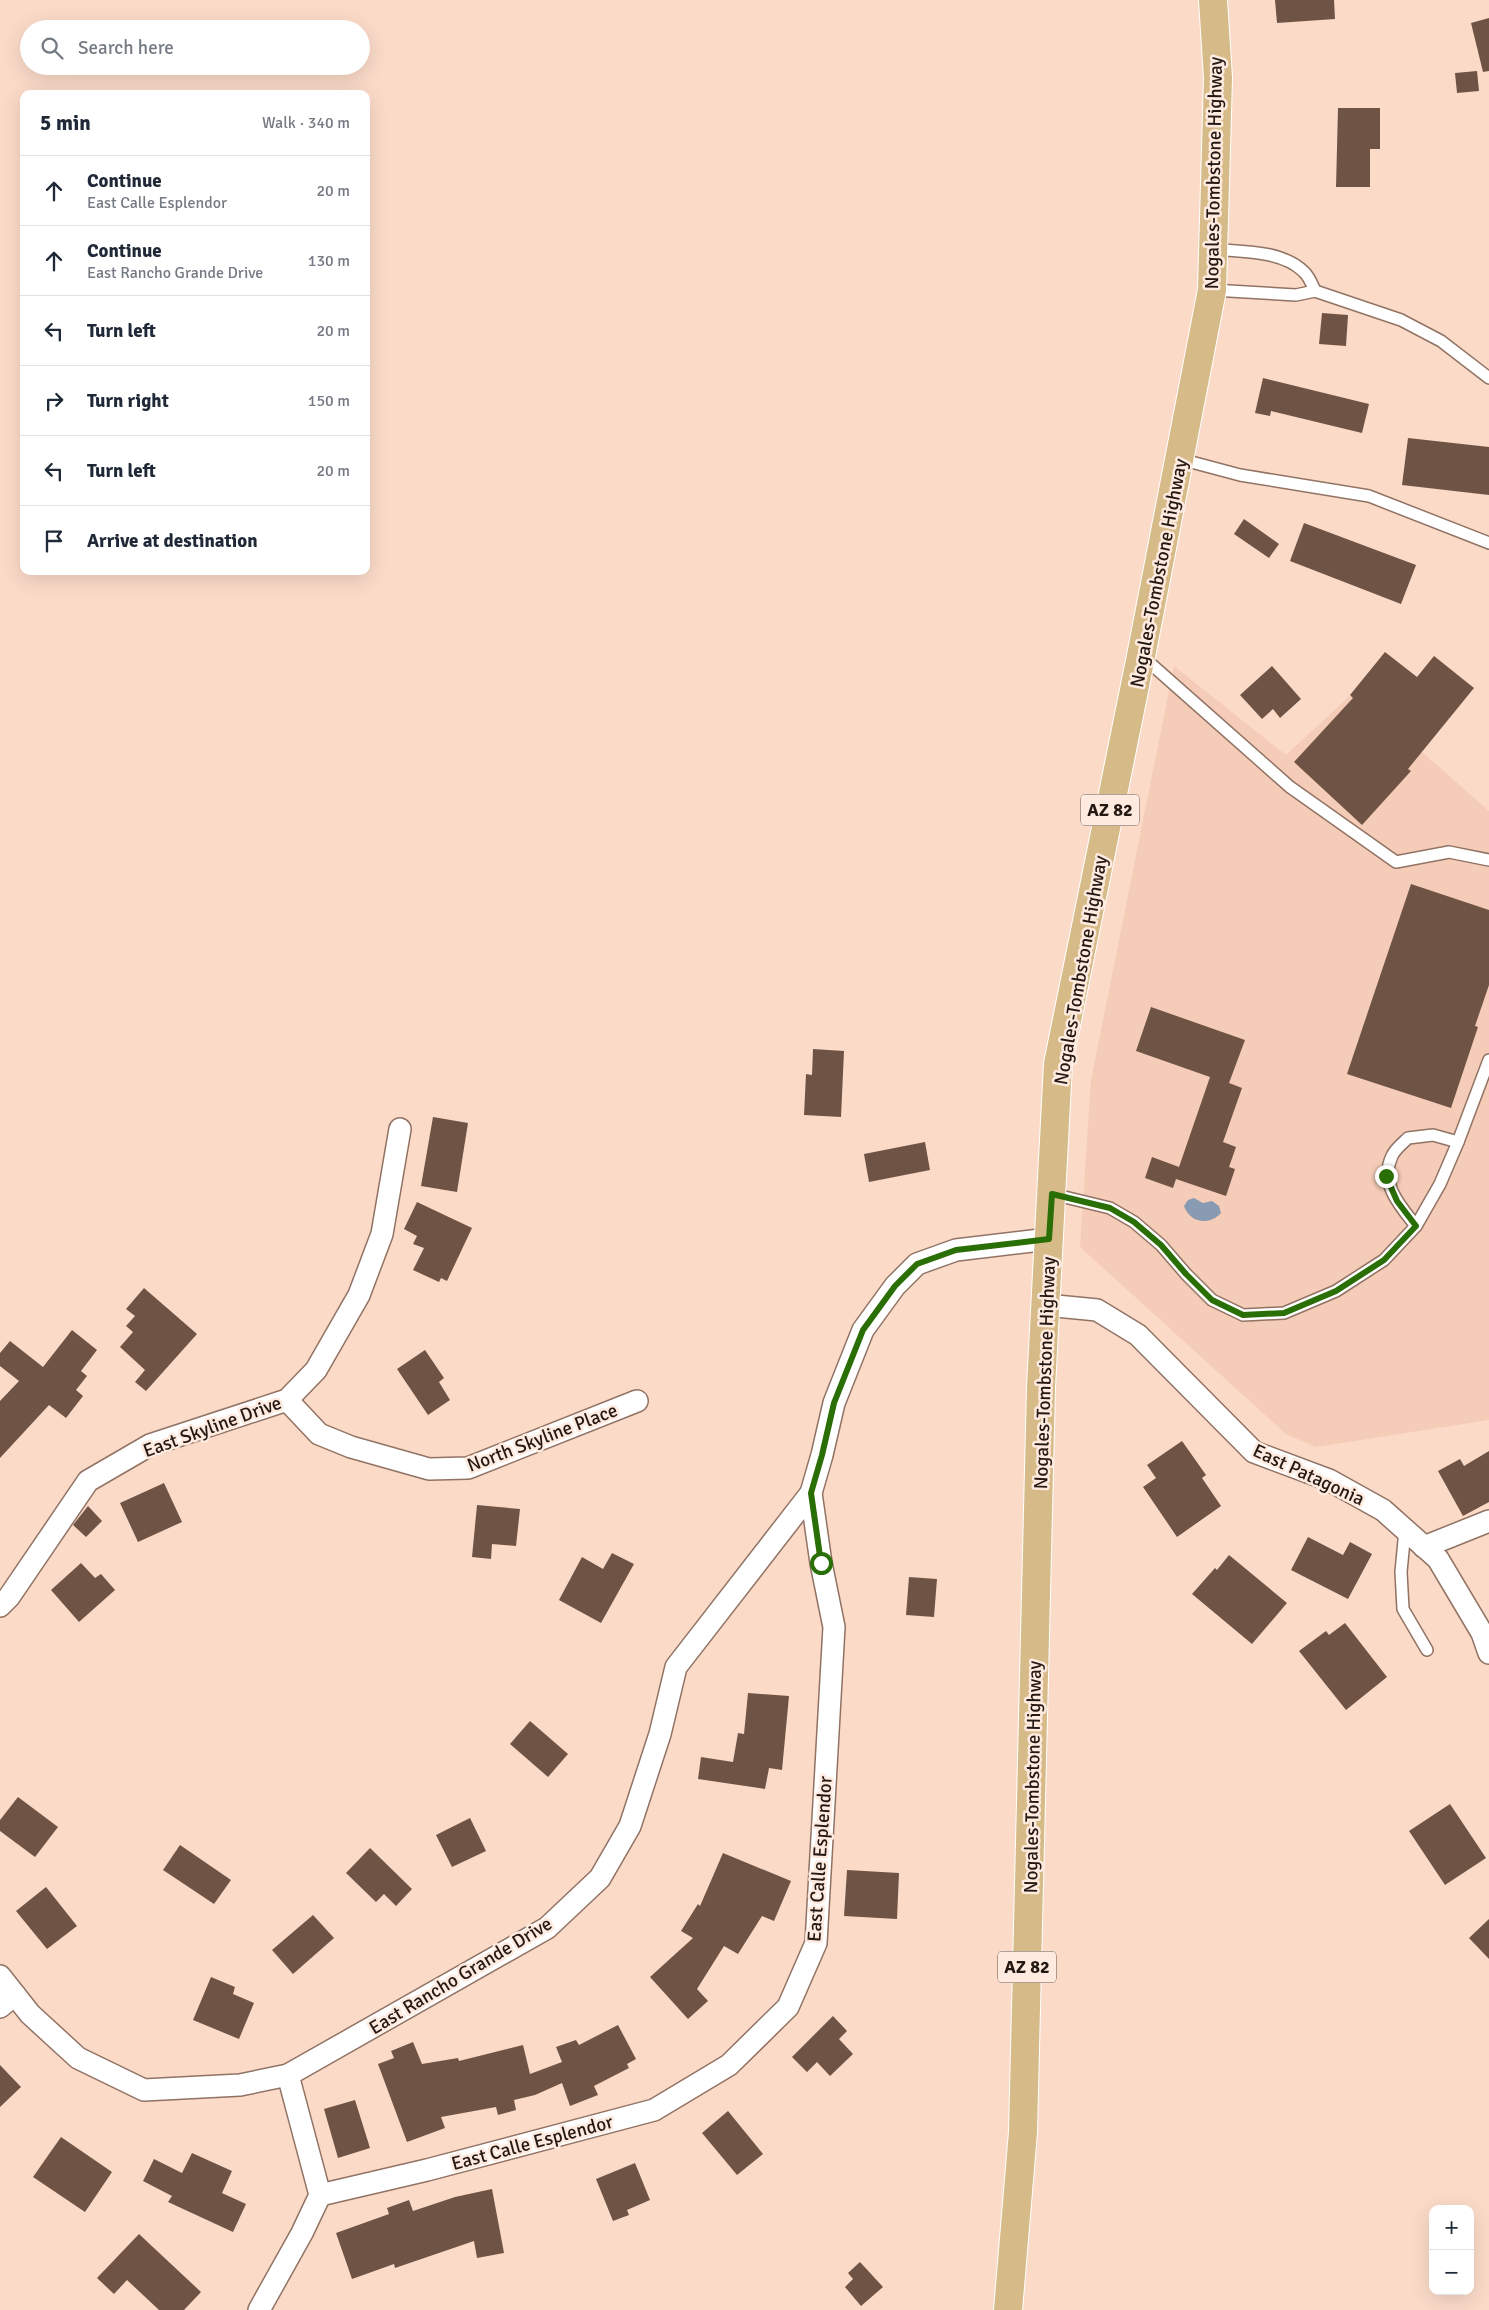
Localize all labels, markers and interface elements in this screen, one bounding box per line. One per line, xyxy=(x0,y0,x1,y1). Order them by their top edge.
search box xyxy=(20,20,370,75)
icon: search xyxy=(38,34,66,62)
text: Search here xyxy=(78,36,174,60)
street label: Nogales-Tombstone Highway xyxy=(1200,56,1228,290)
text: 5 min xyxy=(40,110,91,136)
text: Walk · 340 m xyxy=(262,113,350,133)
text: Continue xyxy=(87,169,162,193)
icon: ahead xyxy=(40,177,68,205)
text: 20 m xyxy=(316,181,350,201)
text: East Calle Esplendor xyxy=(87,193,227,213)
text: Continue xyxy=(87,239,162,263)
icon: ahead xyxy=(40,247,68,275)
text: 130 m xyxy=(308,251,350,271)
text: East Rancho Grande Drive xyxy=(87,263,263,283)
icon: left xyxy=(40,317,68,345)
text: Turn left xyxy=(87,319,156,343)
text: 20 m xyxy=(316,321,350,341)
icon: right xyxy=(40,387,68,415)
text: Turn right xyxy=(87,389,169,413)
text: 150 m xyxy=(308,391,350,411)
icon: left xyxy=(40,457,68,485)
street label: Nogales-Tombstone Highway xyxy=(1125,457,1193,690)
text: Turn left xyxy=(87,459,156,483)
text: 20 m xyxy=(316,461,350,481)
icon: arrive xyxy=(40,527,68,555)
text: Arrive at destination xyxy=(87,529,258,553)
road number: AZ 82 xyxy=(1081,794,1139,826)
street label: Nogales-Tombstone Highway xyxy=(1049,853,1113,1087)
route end xyxy=(1375,1165,1398,1188)
street label: Nogales-Tombstone Highway xyxy=(1029,1256,1061,1490)
street label: East Skyline Drive xyxy=(140,1391,285,1463)
street label: North Skyline Place xyxy=(464,1398,621,1478)
street label: East Patagonia xyxy=(1249,1439,1368,1511)
route start xyxy=(810,1552,833,1575)
street label: Nogales-Tombstone Highway xyxy=(1019,1660,1047,1894)
street label: East Calle Esplendor xyxy=(802,1775,838,1943)
street label: East Rancho Grande Drive xyxy=(365,1912,556,2040)
road number: AZ 82 xyxy=(998,1951,1056,1982)
street label: East Calle Esplendor xyxy=(449,2110,616,2176)
map controls xyxy=(1429,2205,1474,2295)
button: + xyxy=(1429,2205,1474,2250)
button: − xyxy=(1429,2250,1474,2295)

